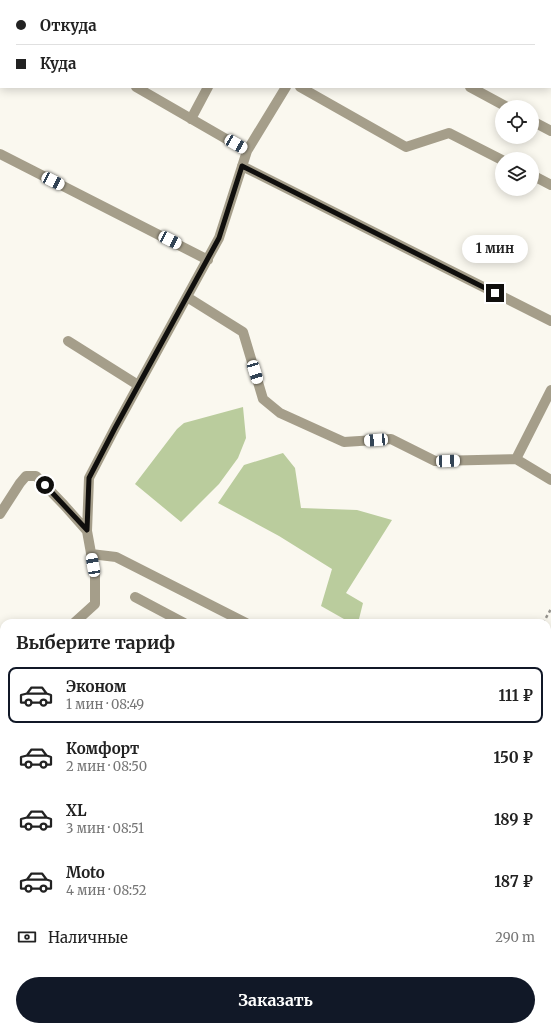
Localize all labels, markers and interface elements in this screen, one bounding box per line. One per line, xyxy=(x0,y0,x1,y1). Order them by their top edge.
text: Откуда xyxy=(40,16,97,35)
text: Куда xyxy=(40,54,76,73)
map controls xyxy=(495,100,539,196)
button: locate xyxy=(495,100,539,144)
car xyxy=(223,133,249,155)
button: layers xyxy=(495,152,539,196)
car xyxy=(40,170,66,192)
car xyxy=(157,229,183,251)
callout: 1 мин xyxy=(462,235,528,263)
text: 1 мин xyxy=(476,240,514,257)
route end xyxy=(486,284,504,302)
car xyxy=(246,359,264,385)
car xyxy=(364,433,388,447)
car xyxy=(436,455,460,467)
route start xyxy=(36,476,54,494)
car xyxy=(85,552,101,578)
text: Выберите тариф xyxy=(16,631,175,654)
icon: car xyxy=(18,677,54,713)
text: Эконом xyxy=(66,677,126,696)
text: 111 ₽ xyxy=(499,686,533,705)
text: 1 мин · 08:49 xyxy=(66,696,144,713)
icon: car xyxy=(18,739,54,775)
text: Комфорт xyxy=(66,739,139,758)
text: 150 ₽ xyxy=(494,748,533,767)
text: 2 мин · 08:50 xyxy=(66,758,147,775)
icon: car xyxy=(18,801,54,837)
text: XL xyxy=(66,801,87,820)
text: 189 ₽ xyxy=(494,810,533,829)
text: 3 мин · 08:51 xyxy=(66,820,144,837)
icon: car xyxy=(18,863,54,899)
text: Moto xyxy=(66,863,105,882)
text: 187 ₽ xyxy=(494,872,533,891)
text: 4 мин · 08:52 xyxy=(66,882,146,899)
icon: cash xyxy=(16,926,38,948)
text: Наличные xyxy=(48,928,128,947)
text: 290 m xyxy=(495,929,535,946)
button: Заказать xyxy=(16,977,535,1023)

